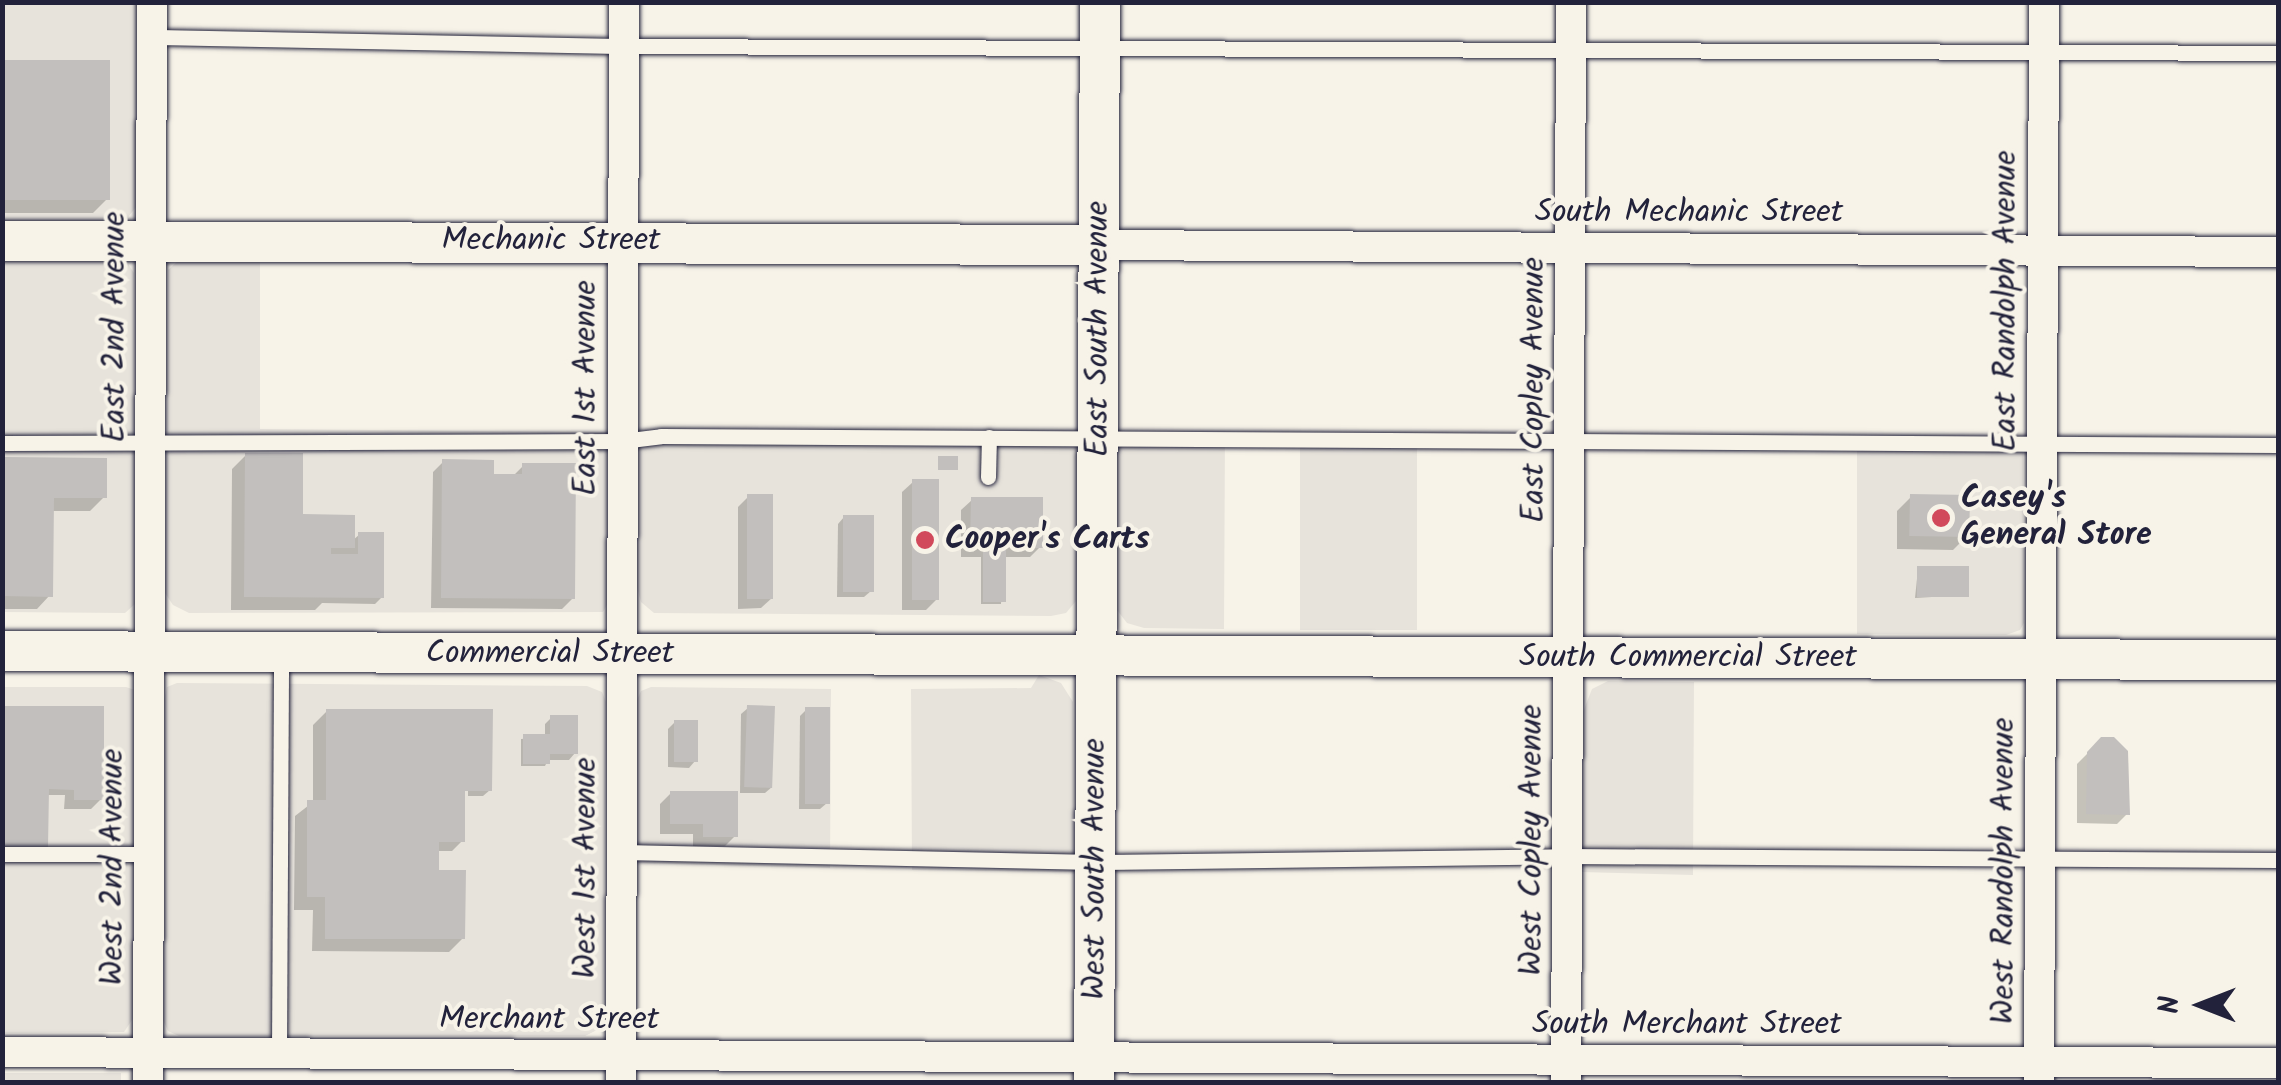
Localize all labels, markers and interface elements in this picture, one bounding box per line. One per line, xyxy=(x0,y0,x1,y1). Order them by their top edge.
street label: East Randolph Avenue xyxy=(1988,150,2026,452)
street label: South Mechanic Street xyxy=(1535,194,1843,232)
street label: East South Avenue xyxy=(1080,201,1118,457)
street label: East 2nd Avenue xyxy=(97,211,135,443)
street label: Mechanic Street xyxy=(442,222,660,260)
street label: East Copley Avenue xyxy=(1516,257,1554,523)
street label: East 1st Avenue xyxy=(568,280,606,496)
place label: Casey's General Store xyxy=(1961,481,2152,556)
marker: Casey's General Store xyxy=(1930,507,1952,529)
place label: Cooper's Carts xyxy=(945,521,1150,559)
marker: Cooper's Carts xyxy=(914,529,936,551)
street label: Commercial Street xyxy=(426,635,674,673)
street label: South Commercial Street xyxy=(1519,639,1857,677)
street label: West Copley Avenue xyxy=(1514,704,1552,976)
street label: West Randolph Avenue xyxy=(1986,718,2024,1024)
street label: West South Avenue xyxy=(1077,738,1115,1000)
street label: West 2nd Avenue xyxy=(95,749,133,985)
street label: West 1st Avenue xyxy=(568,757,606,979)
north arrow xyxy=(2151,955,2251,1055)
text: N xyxy=(2148,996,2193,1014)
street label: Merchant Street xyxy=(439,1001,659,1039)
street label: South Merchant Street xyxy=(1532,1006,1842,1044)

